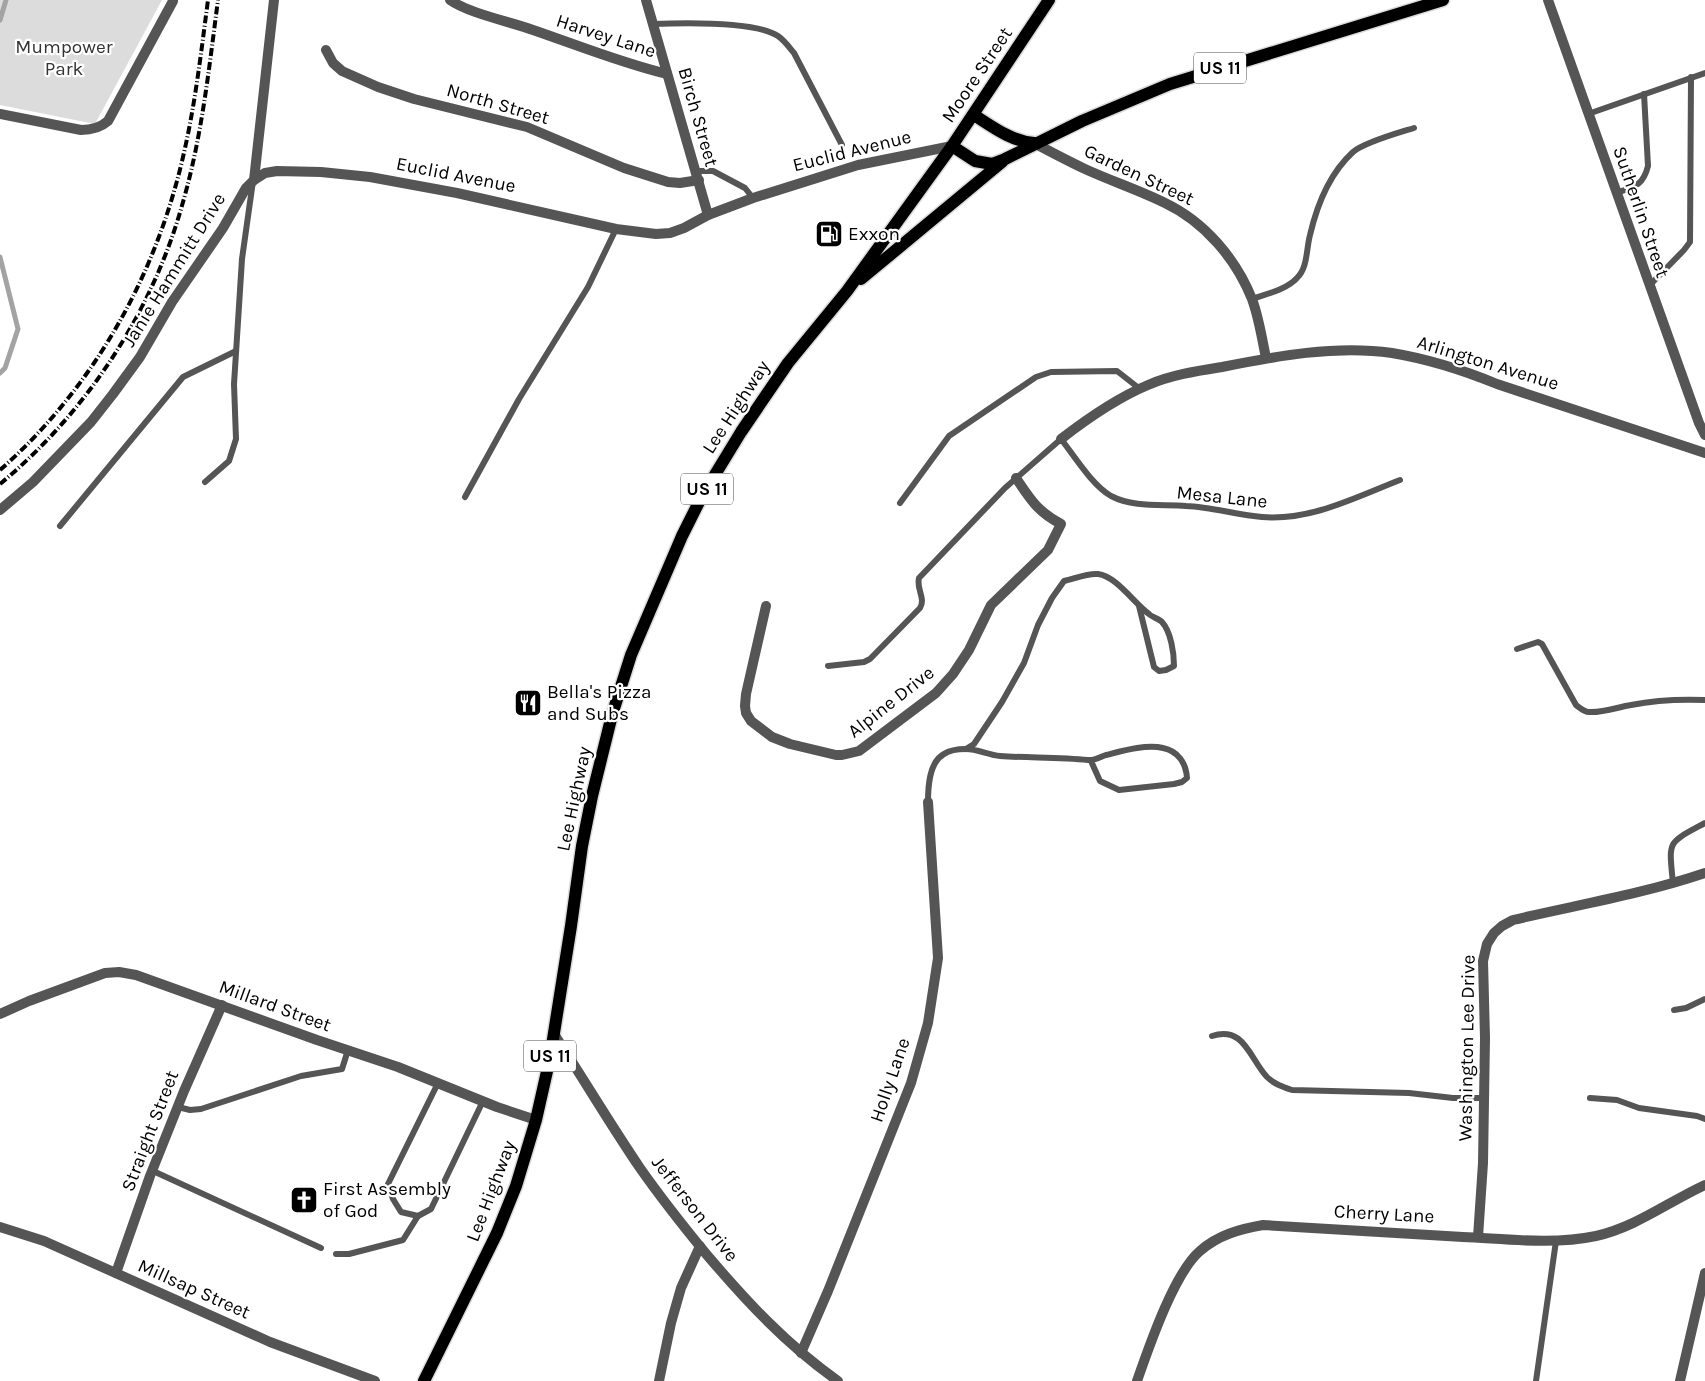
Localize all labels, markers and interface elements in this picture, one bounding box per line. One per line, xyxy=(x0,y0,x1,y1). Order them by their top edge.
street label: Harvey Lane xyxy=(553,10,659,62)
street label: Moore Street xyxy=(937,23,1017,127)
park label: Mumpower Park xyxy=(15,36,113,80)
road number: US 11 xyxy=(1194,52,1246,84)
street label: Birch Street xyxy=(673,65,723,169)
street label: North Street xyxy=(444,79,552,129)
street label: Euclid Avenue xyxy=(790,126,914,176)
street label: Garden Street xyxy=(1081,140,1197,210)
street label: Sutherlin Street xyxy=(1608,143,1674,281)
street label: Euclid Avenue xyxy=(394,153,518,197)
street label: Janie Hammitt Drive xyxy=(118,189,230,351)
fuel station icon: Exxon xyxy=(814,219,844,249)
place label: Exxon xyxy=(848,223,900,245)
street label: Arlington Avenue xyxy=(1414,331,1562,395)
street label: Lee Highway xyxy=(698,356,774,458)
road number: US 11 xyxy=(681,474,733,504)
street label: Mesa Lane xyxy=(1175,481,1269,513)
street label: Alpine Drive xyxy=(844,662,938,742)
place label: Bella's Pizza and Subs xyxy=(547,681,651,725)
restaurant icon: Bella's Pizza and Subs xyxy=(513,688,543,718)
street label: Lee Highway xyxy=(552,744,596,853)
street label: Washington Lee Drive xyxy=(1454,954,1480,1142)
street label: Millard Street xyxy=(216,976,334,1036)
street label: Holly Lane xyxy=(865,1035,915,1125)
road number: US 11 xyxy=(524,1040,576,1072)
street label: Straight Street xyxy=(117,1067,183,1195)
street label: Lee Highway xyxy=(462,1137,520,1245)
street label: Jefferson Drive xyxy=(647,1152,743,1266)
place label: First Assembly of God xyxy=(323,1178,451,1222)
church icon: First Assembly of God xyxy=(289,1185,319,1215)
street label: Cherry Lane xyxy=(1333,1200,1435,1228)
street label: Millsap Street xyxy=(134,1254,254,1324)

